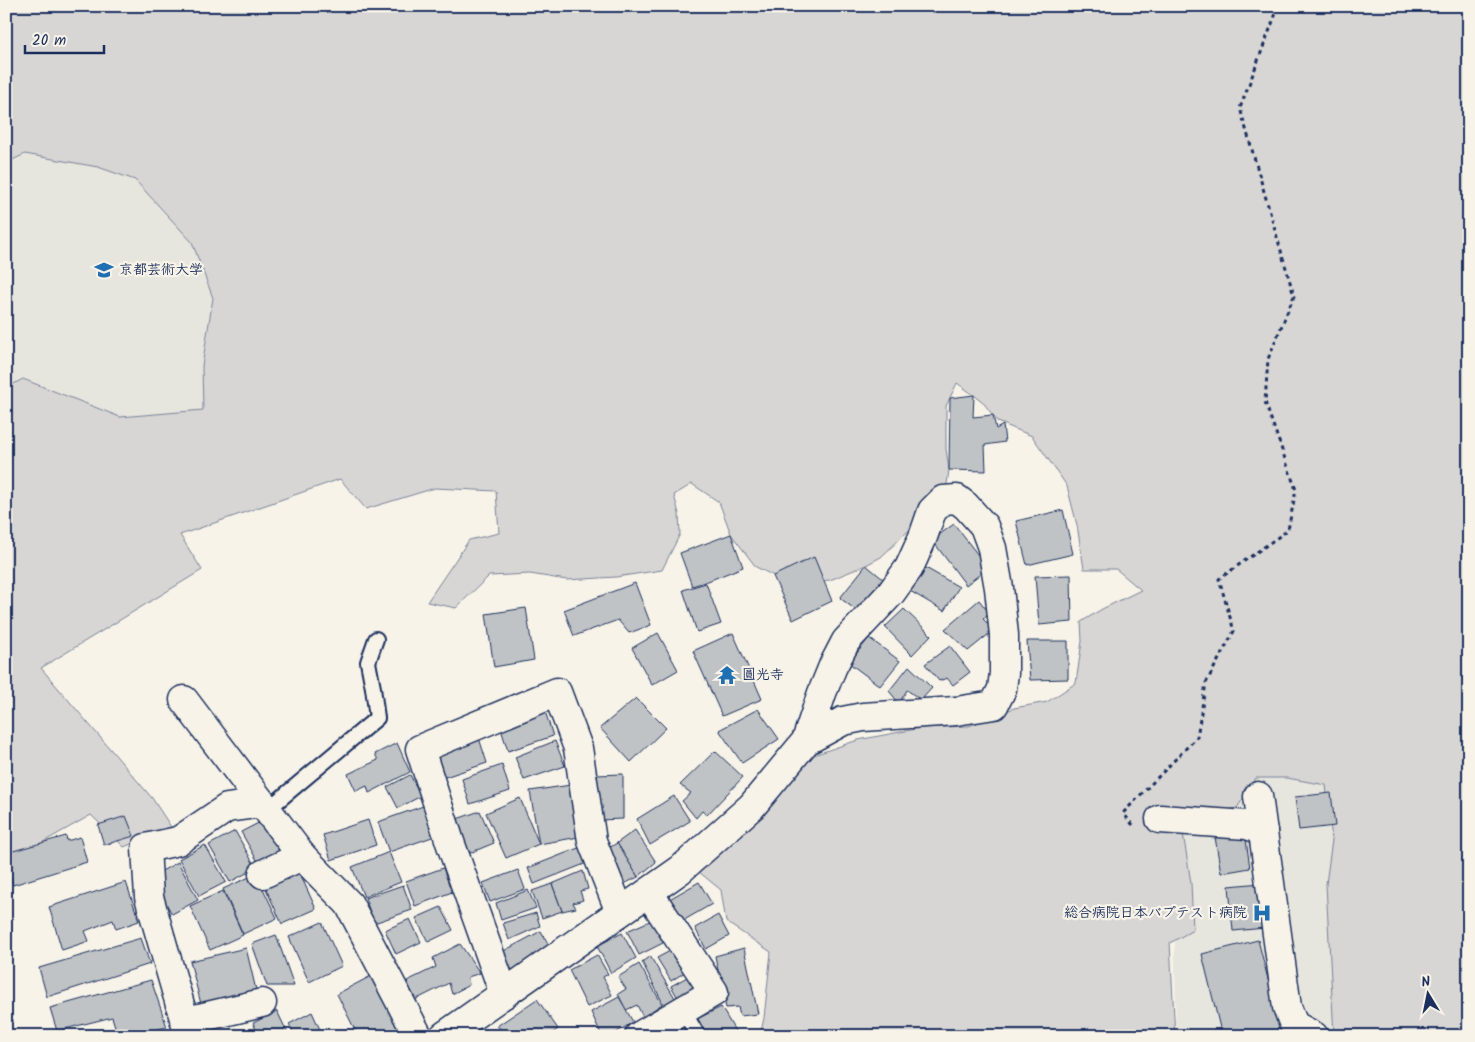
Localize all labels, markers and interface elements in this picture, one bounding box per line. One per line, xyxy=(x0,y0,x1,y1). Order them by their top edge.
scale bar xyxy=(25,22,104,54)
text: 20 m xyxy=(32,29,66,53)
school or university icon: 京都芸術大学 xyxy=(93,259,115,281)
place label: 京都芸術大学 xyxy=(119,259,203,281)
temple icon: 圓光寺 xyxy=(716,664,738,686)
place label: 圓光寺 xyxy=(742,664,784,686)
place label: 総合病院日本バプテスト病院 xyxy=(1064,902,1247,924)
hospital icon: 総合病院日本バプテスト病院 xyxy=(1251,902,1273,924)
north arrow xyxy=(1402,970,1452,1020)
text: N xyxy=(1420,971,1432,994)

